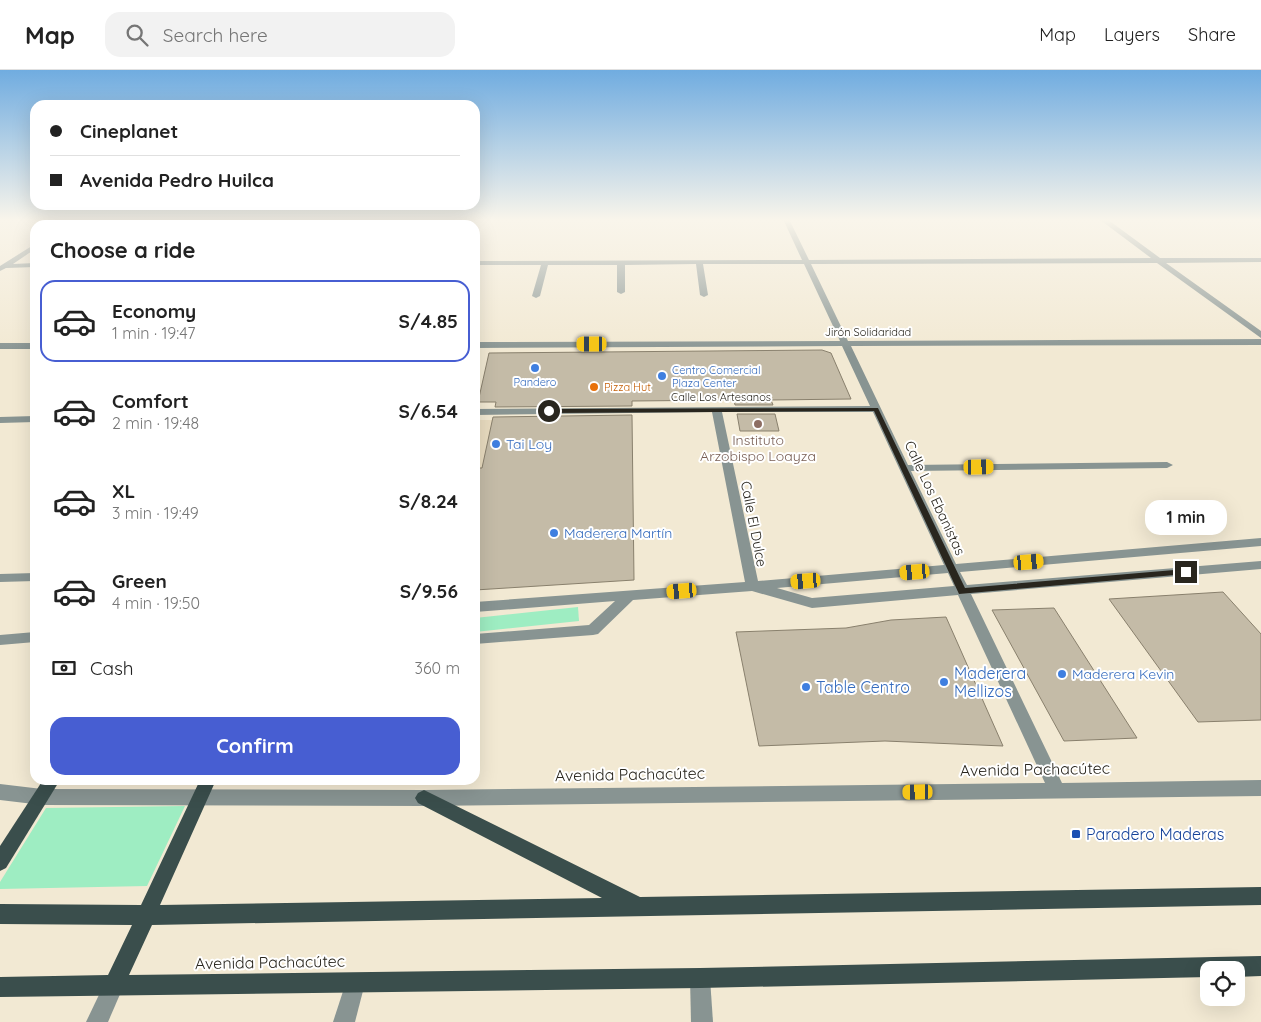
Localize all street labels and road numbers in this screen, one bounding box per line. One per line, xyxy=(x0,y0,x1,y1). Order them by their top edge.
street label: Jirón Solidaridad xyxy=(825,325,911,339)
street label: Calle Los Artesanos xyxy=(671,390,771,404)
street label: Calle Los Ebanistas xyxy=(901,438,969,558)
street label: Calle El Dulce xyxy=(737,480,771,568)
street label: Avenida Pachacútec xyxy=(960,758,1110,780)
street label: Avenida Pachacútec xyxy=(555,763,705,785)
street label: Avenida Pachacútec xyxy=(195,951,345,973)

